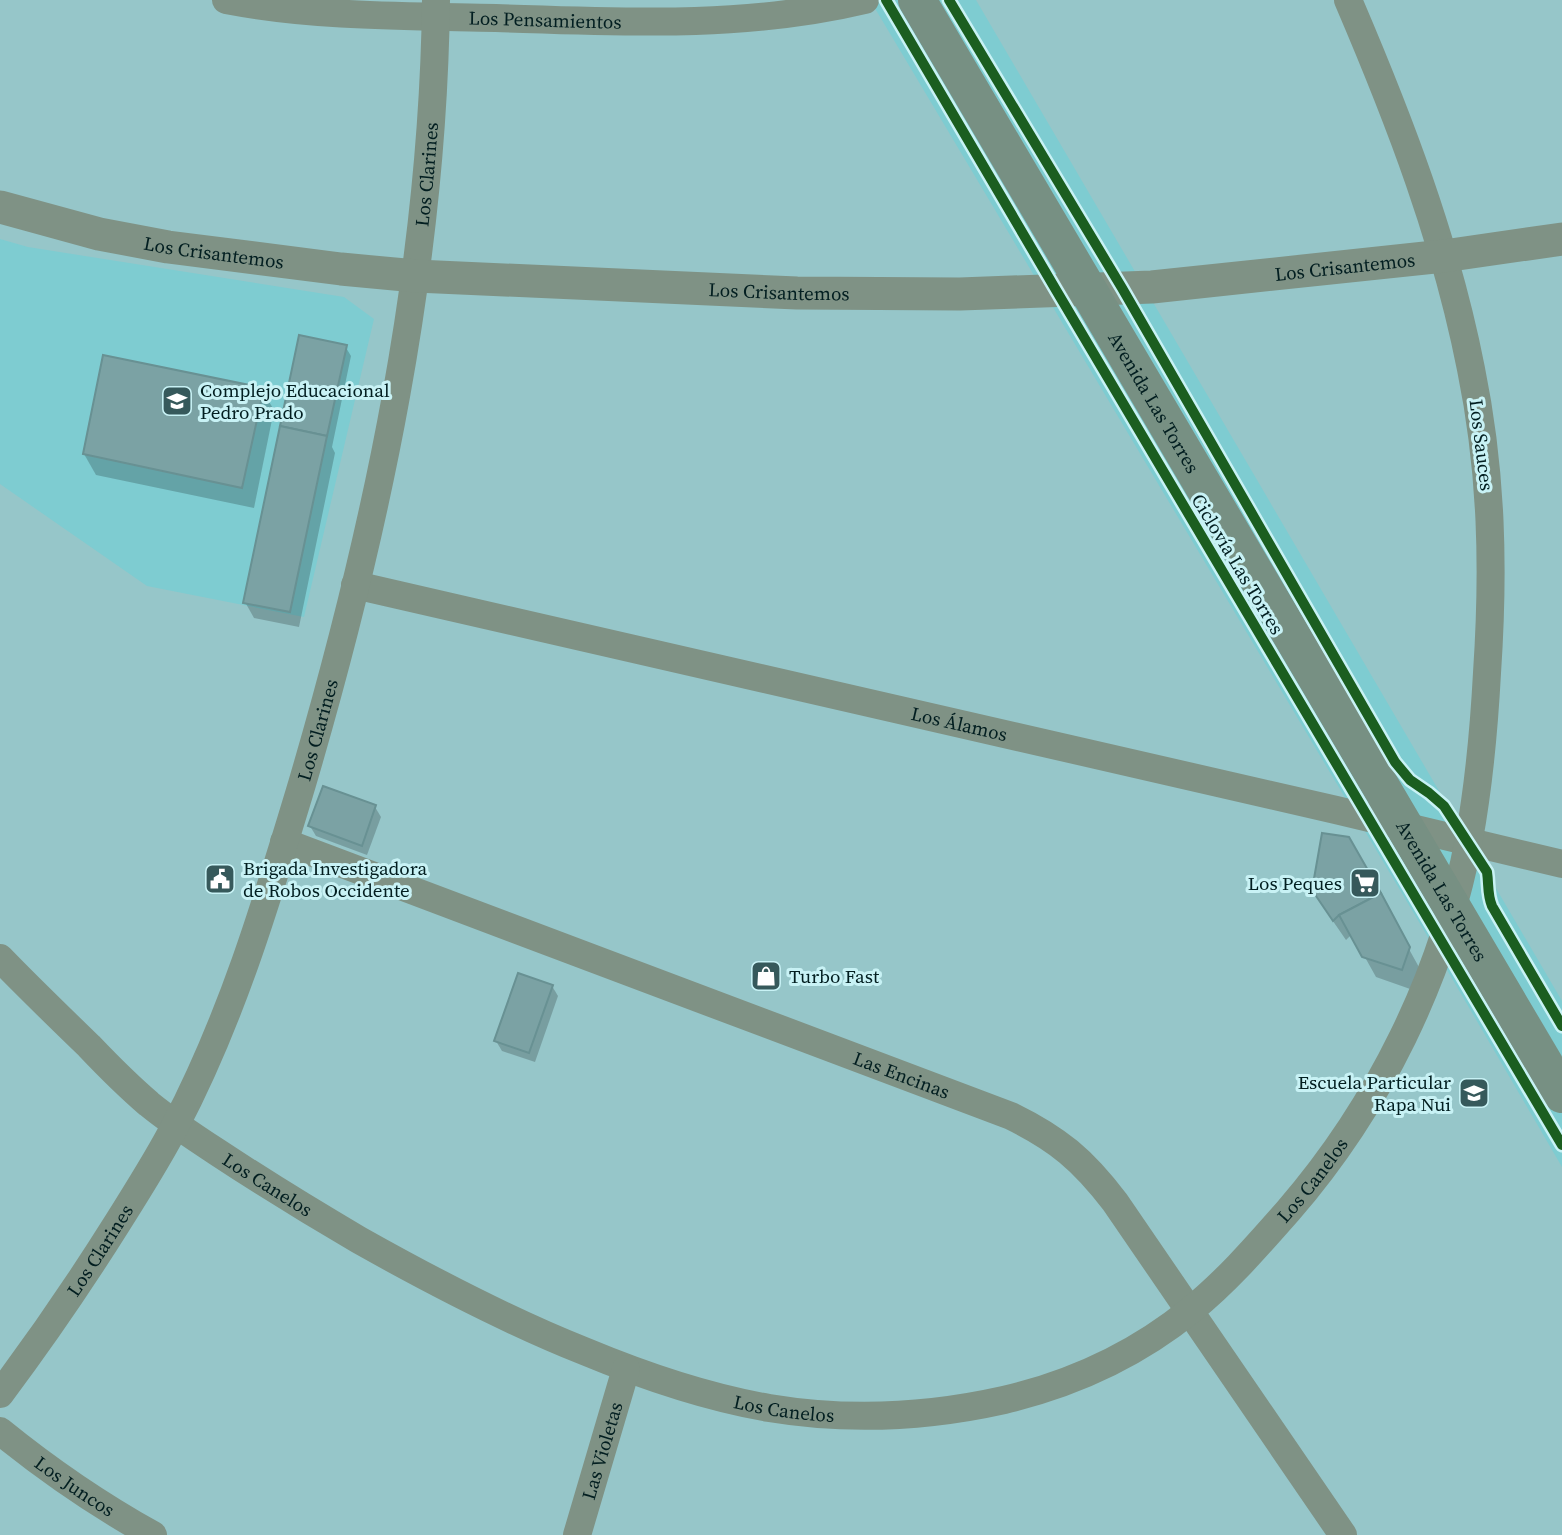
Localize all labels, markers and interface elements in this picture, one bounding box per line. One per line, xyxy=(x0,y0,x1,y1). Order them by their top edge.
street label: Los Pensamientos xyxy=(468,4,622,35)
street label: Los Clarines xyxy=(408,121,444,228)
street label: Los Crisantemos xyxy=(142,230,285,275)
street label: Los Crisantemos xyxy=(1273,246,1416,287)
street label: Los Crisantemos xyxy=(708,276,850,306)
street label: Avenida Las Torres xyxy=(1102,327,1206,478)
place label: Complejo Educacional Pedro Prado xyxy=(200,377,390,425)
school or university icon: Complejo Educacional Pedro Prado xyxy=(160,384,194,418)
street label: Los Sauces xyxy=(1463,398,1501,492)
street label: Ciclovía Las Torres xyxy=(1186,489,1290,639)
street label: Los Clarines xyxy=(291,676,344,784)
street label: Los Álamos xyxy=(909,700,1010,747)
street label: Avenida Las Torres xyxy=(1390,815,1494,966)
place label: Brigada Investigadora de Robos Occidente xyxy=(243,855,428,903)
public building icon: Brigada Investigadora de Robos Occidente xyxy=(203,862,237,896)
supermarket icon: Los Peques xyxy=(1348,866,1382,900)
place label: Los Peques xyxy=(1248,870,1342,896)
shop icon: Turbo Fast xyxy=(749,959,783,993)
place label: Turbo Fast xyxy=(789,963,880,989)
street label: Las Encinas xyxy=(850,1045,953,1105)
place label: Escuela Particular Rapa Nui xyxy=(1298,1069,1451,1117)
school or university icon: Escuela Particular Rapa Nui xyxy=(1457,1076,1491,1110)
street label: Los Canelos xyxy=(1271,1132,1354,1228)
street label: Los Canelos xyxy=(218,1146,317,1222)
street label: Los Clarines xyxy=(60,1199,139,1301)
street label: Los Canelos xyxy=(731,1388,835,1428)
street label: Las Violetas xyxy=(575,1399,629,1503)
street label: Los Juncos xyxy=(30,1450,120,1523)

